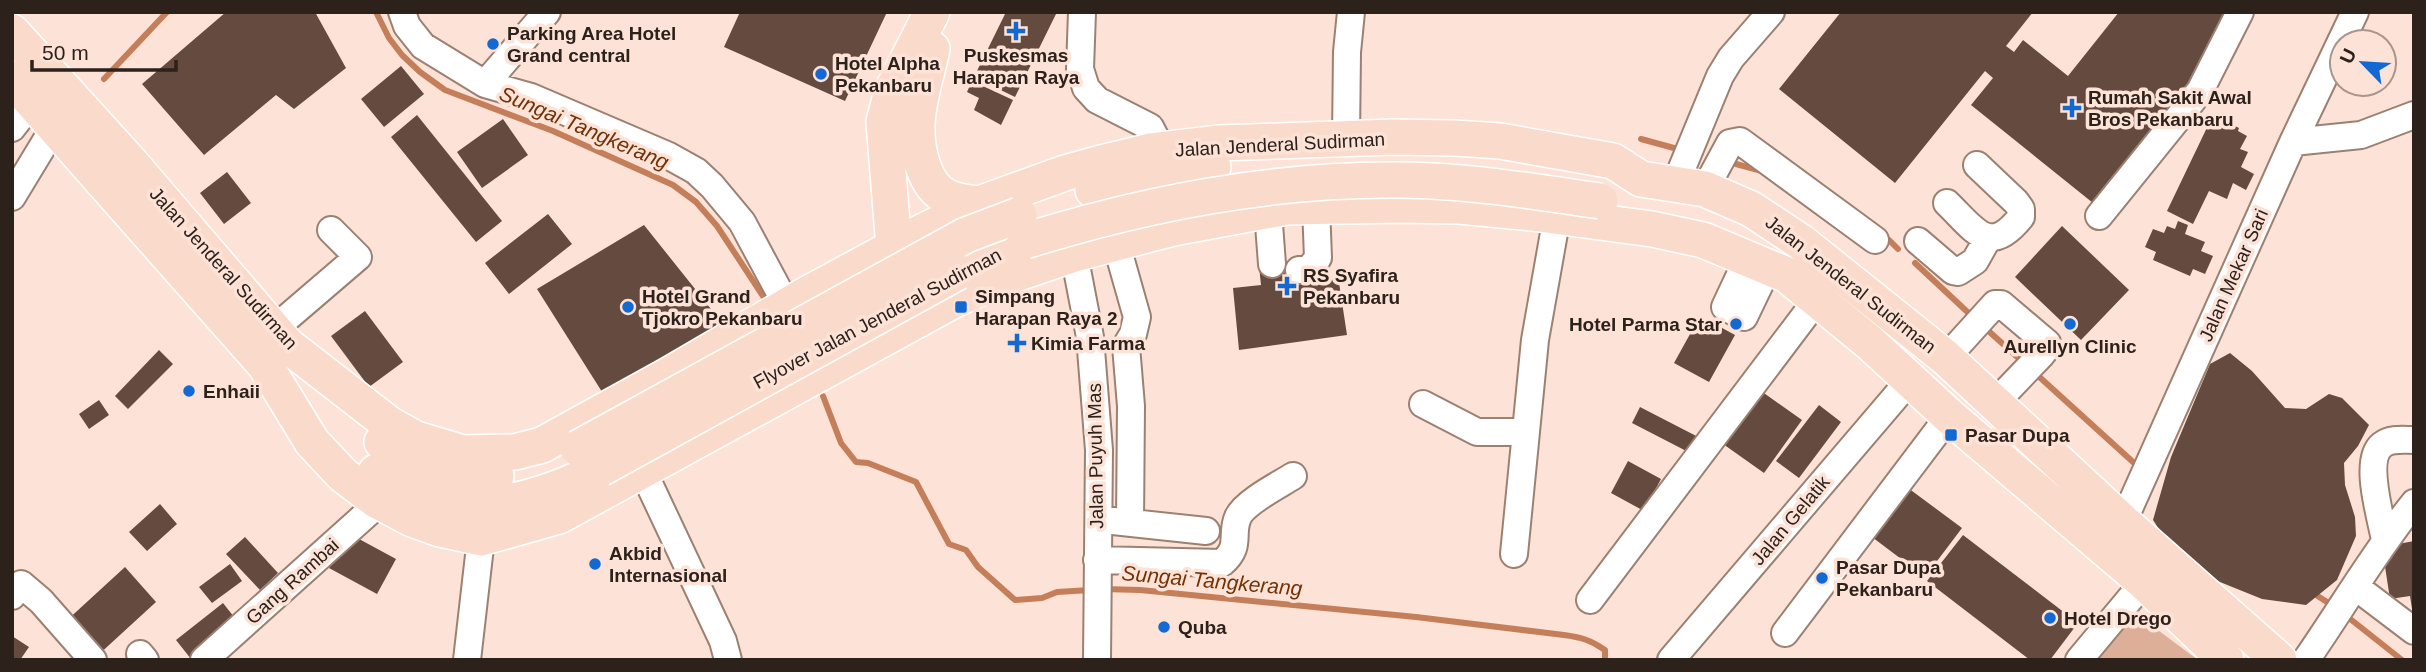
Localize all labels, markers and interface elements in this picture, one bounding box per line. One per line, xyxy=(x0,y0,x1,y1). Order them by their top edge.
marker: Puskesmas Harapan Raya xyxy=(1006,21,1026,41)
place label: Parking Area Hotel Grand central xyxy=(507,23,676,66)
scale bar xyxy=(32,28,175,72)
north arrow xyxy=(2328,28,2398,98)
marker: Parking Area Hotel Grand central xyxy=(485,36,501,52)
text: 50 m xyxy=(42,41,89,64)
place label: Puskesmas Harapan Raya xyxy=(953,45,1080,88)
text: U xyxy=(2336,45,2360,67)
place label: Hotel Alpha Pekanbaru xyxy=(835,53,940,96)
marker: Hotel Alpha Pekanbaru xyxy=(813,66,829,82)
water label: Sungai Tangkerang xyxy=(496,82,672,174)
place label: Rumah Sakit Awal Bros Pekanbaru xyxy=(2088,87,2252,130)
marker: Rumah Sakit Awal Bros Pekanbaru xyxy=(2062,98,2082,118)
street label: Jalan Jenderal Sudirman xyxy=(1175,129,1386,160)
street label: Jalan Jenderal Sudirman xyxy=(146,183,302,353)
street label: Jalan Mekar Sari xyxy=(2195,206,2272,345)
street label: Jalan Jenderal Sudirman xyxy=(1761,211,1940,357)
street label: Flyover Jalan Jenderal Sudirman xyxy=(750,244,1005,393)
place label: RS Syafira Pekanbaru xyxy=(1303,265,1400,308)
marker: RS Syafira Pekanbaru xyxy=(1277,276,1297,296)
place label: Hotel Grand Tjokro Pekanbaru xyxy=(642,286,803,329)
place label: Simpang Harapan Raya 2 xyxy=(975,286,1118,329)
marker: Hotel Grand Tjokro Pekanbaru xyxy=(620,299,636,315)
marker: Simpang Harapan Raya 2 xyxy=(953,299,969,315)
place label: Hotel Parma Star xyxy=(1569,314,1723,335)
marker: Hotel Parma Star xyxy=(1728,316,1744,332)
marker: Aurellyn Clinic xyxy=(2062,316,2078,332)
place label: Kimia Farma xyxy=(1031,333,1145,354)
marker: Kimia Farma xyxy=(1009,335,1025,351)
place label: Aurellyn Clinic xyxy=(2003,336,2137,357)
place label: Enhaii xyxy=(203,381,260,402)
marker: Enhaii xyxy=(181,383,197,399)
street label: Jalan Puyuh Mas xyxy=(1084,383,1107,529)
place label: Pasar Dupa xyxy=(1965,425,2070,446)
marker: Pasar Dupa xyxy=(1943,427,1959,443)
street label: Jalan Gelatik xyxy=(1747,471,1834,569)
street label: Gang Rambai xyxy=(242,534,343,628)
place label: Akbid Internasional xyxy=(609,543,727,586)
marker: Akbid Internasional xyxy=(587,556,603,572)
place label: Pasar Dupa Pekanbaru xyxy=(1836,557,1941,600)
water label: Sungai Tangkerang xyxy=(1121,561,1304,600)
marker: Pasar Dupa Pekanbaru xyxy=(1814,570,1830,586)
place label: Hotel Drego xyxy=(2064,608,2172,629)
marker: Hotel Drego xyxy=(2042,610,2058,626)
place label: Quba xyxy=(1178,617,1227,638)
marker: Quba xyxy=(1156,619,1172,635)

